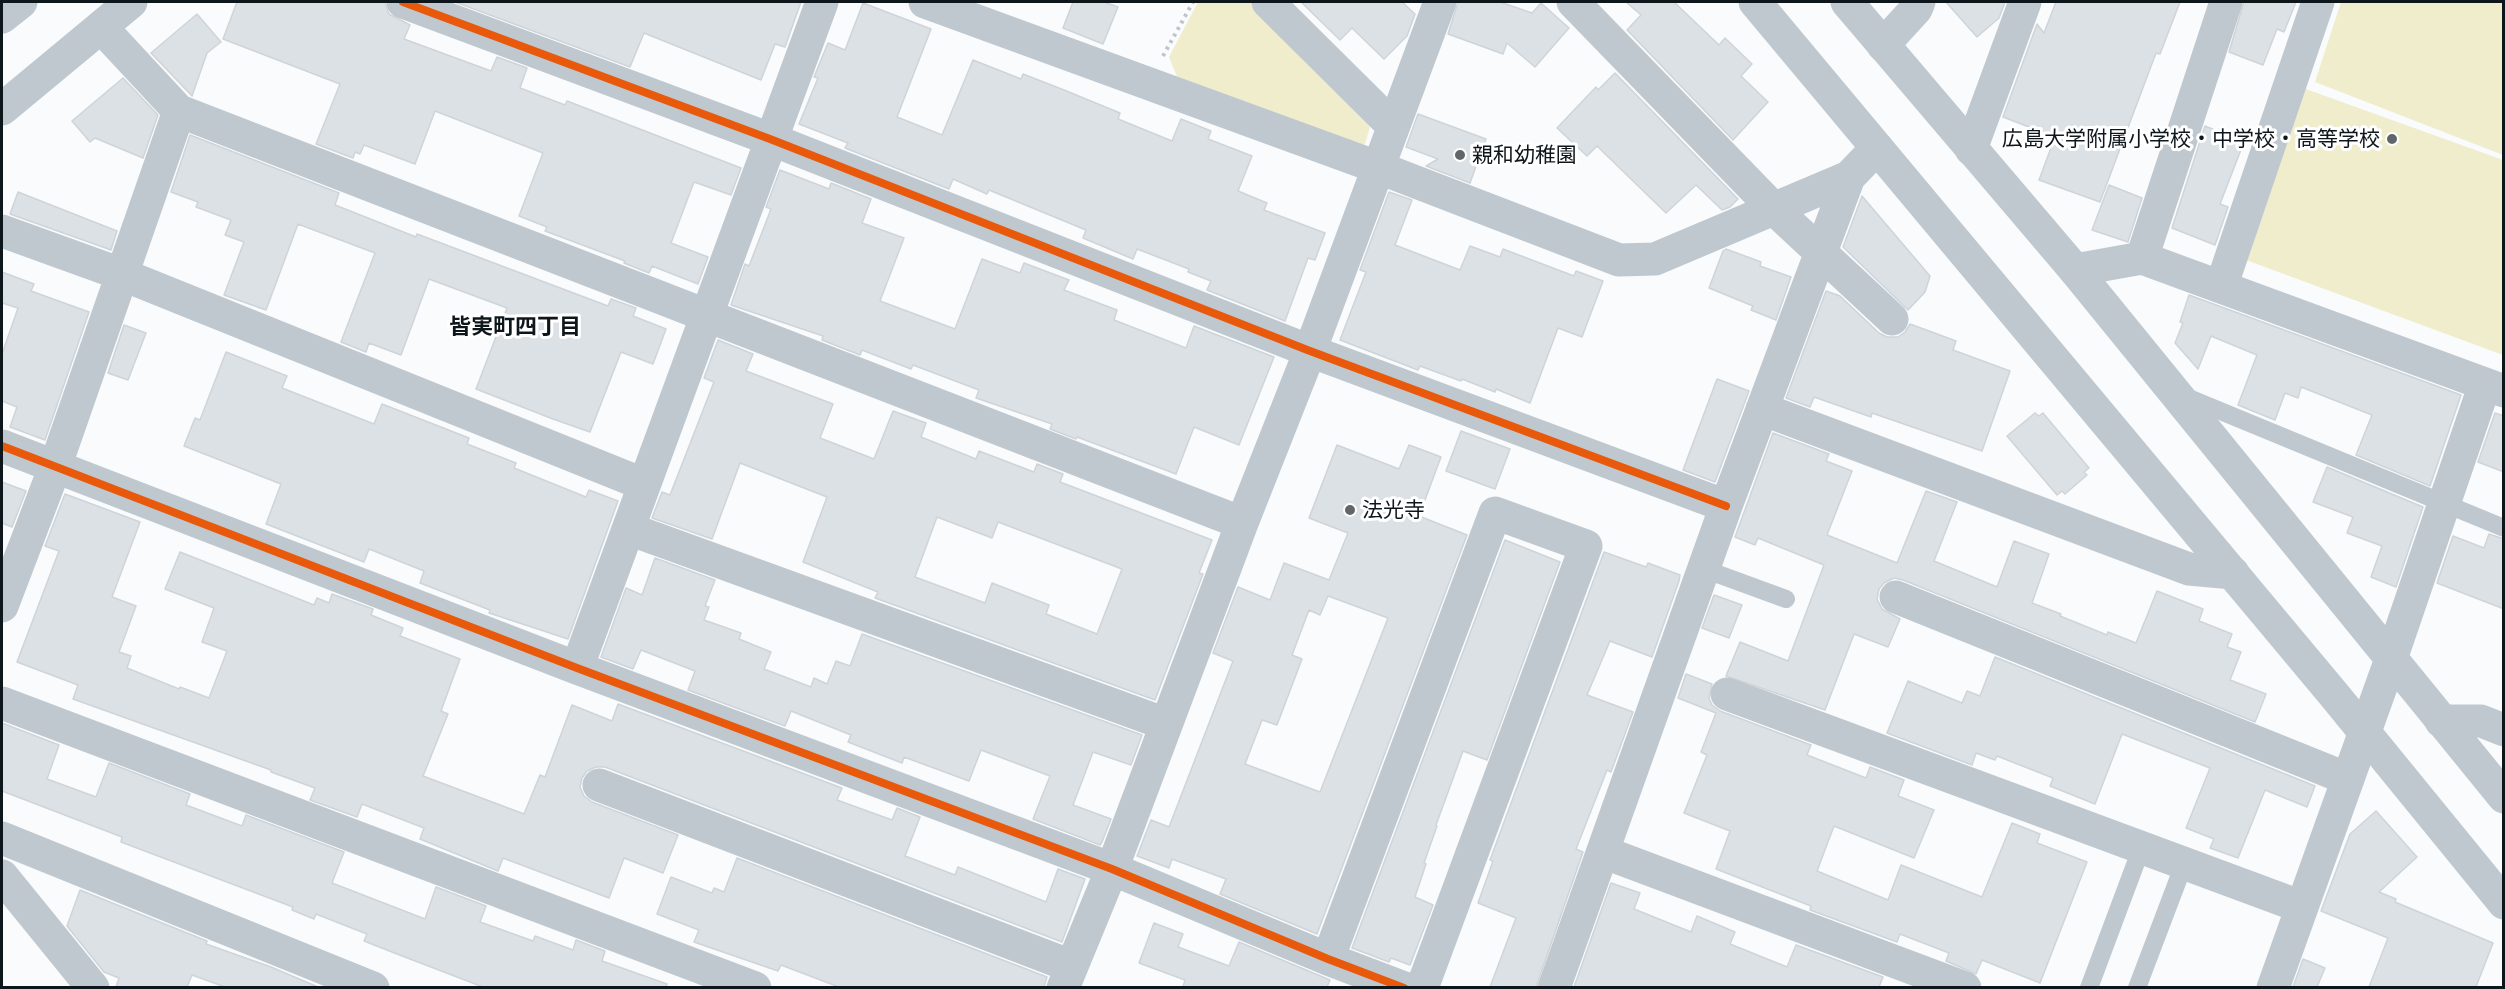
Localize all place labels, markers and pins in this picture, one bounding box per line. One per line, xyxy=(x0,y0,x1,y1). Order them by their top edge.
place label: 広島大学附属小学校・中学校・高等学校 xyxy=(2002,126,2380,152)
marker: 広島大学附属小学校・中学校・高等学校 xyxy=(2385,132,2399,146)
place label: 親和幼稚園 xyxy=(1472,142,1577,168)
marker: 親和幼稚園 xyxy=(1453,148,1467,162)
place label: 法光寺 xyxy=(1362,497,1425,523)
marker: 法光寺 xyxy=(1343,503,1357,517)

